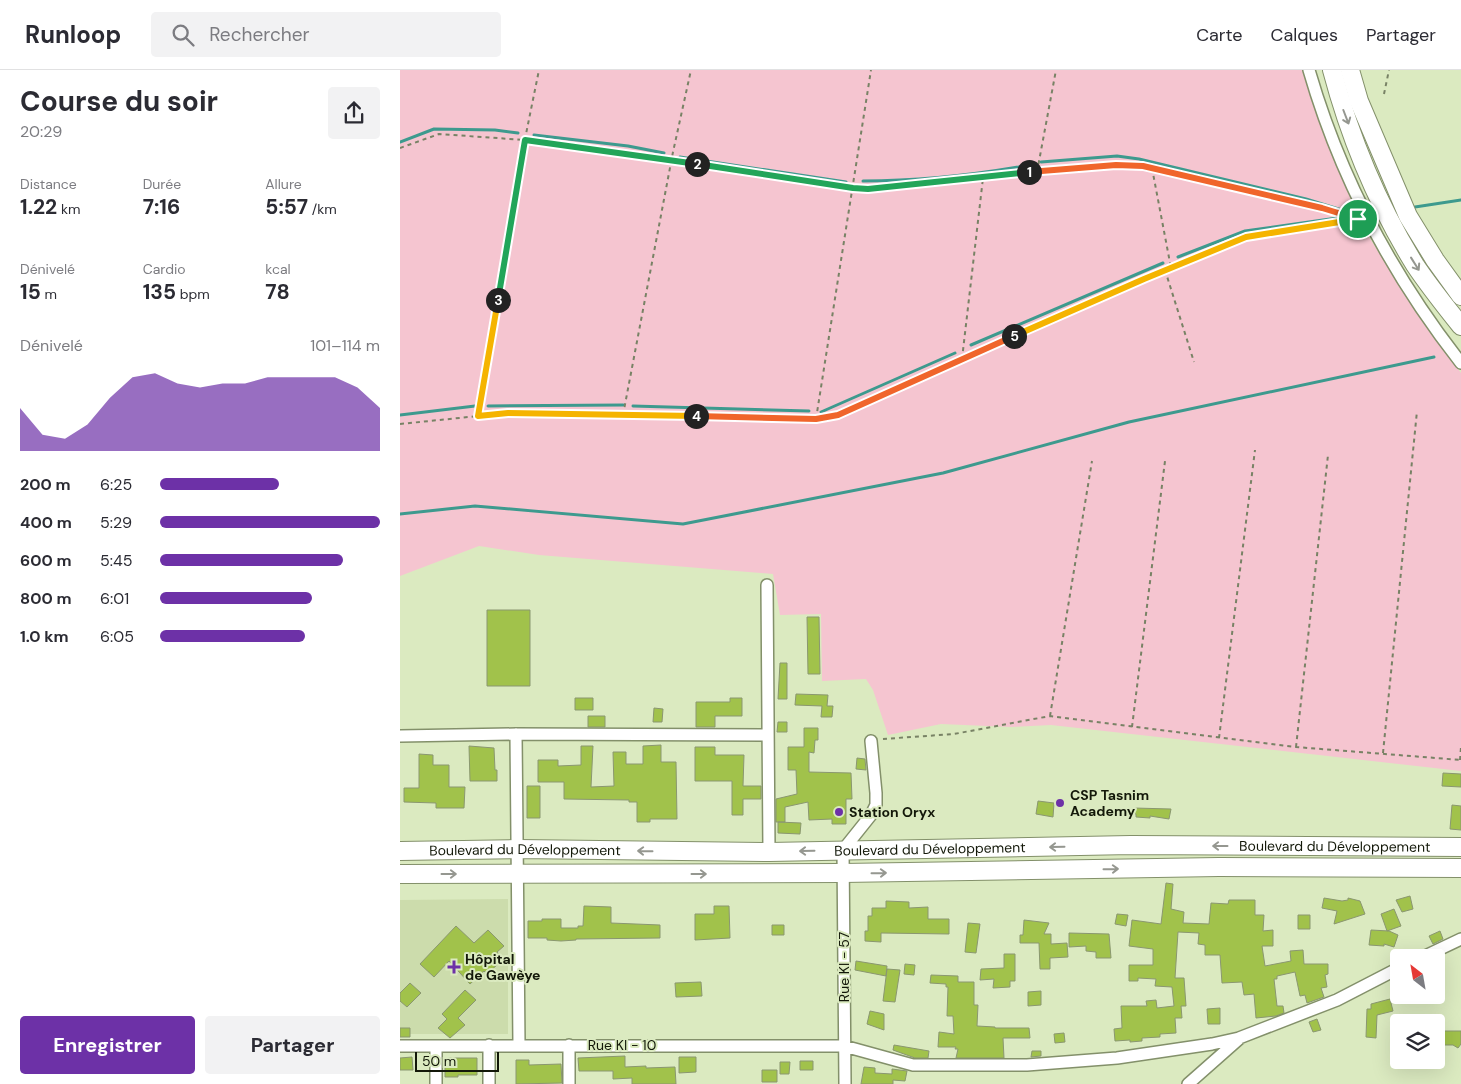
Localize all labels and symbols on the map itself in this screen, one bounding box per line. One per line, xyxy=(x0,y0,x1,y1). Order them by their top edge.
one-way arrow xyxy=(1342,109,1351,124)
pin: 2 xyxy=(684,152,710,176)
pin: 1 xyxy=(1016,160,1042,184)
pin xyxy=(1337,198,1379,240)
one-way arrow xyxy=(1411,257,1421,271)
pin: 3 xyxy=(486,288,510,312)
pin: 5 xyxy=(1002,324,1026,348)
pin: 4 xyxy=(684,404,708,428)
place label: CSP Tasnim Academy xyxy=(1070,786,1149,820)
marker: CSP Tasnim Academy xyxy=(1054,797,1066,809)
place label: Station Oryx xyxy=(849,803,935,821)
marker: Station Oryx xyxy=(833,806,845,818)
street label: Boulevard du Développement xyxy=(1239,837,1431,856)
street label: Boulevard du Développement xyxy=(834,838,1026,860)
street label: Boulevard du Développement xyxy=(429,840,621,860)
one-way arrow xyxy=(1212,841,1228,851)
one-way arrow xyxy=(1050,842,1066,851)
one-way arrow xyxy=(637,846,653,855)
one-way arrow xyxy=(800,846,816,856)
one-way arrow xyxy=(1103,864,1119,873)
one-way arrow xyxy=(870,868,886,878)
one-way arrow xyxy=(440,869,456,879)
one-way arrow xyxy=(690,869,706,879)
street label: Rue KI - 57 xyxy=(835,932,853,1002)
north arrow xyxy=(1390,949,1445,1004)
place label: Hôpital de Gawèye xyxy=(465,950,541,984)
marker: Hôpital de Gawèye xyxy=(447,960,461,974)
street label: Rue KI - 10 xyxy=(588,1036,656,1054)
scale bar xyxy=(415,1049,499,1072)

